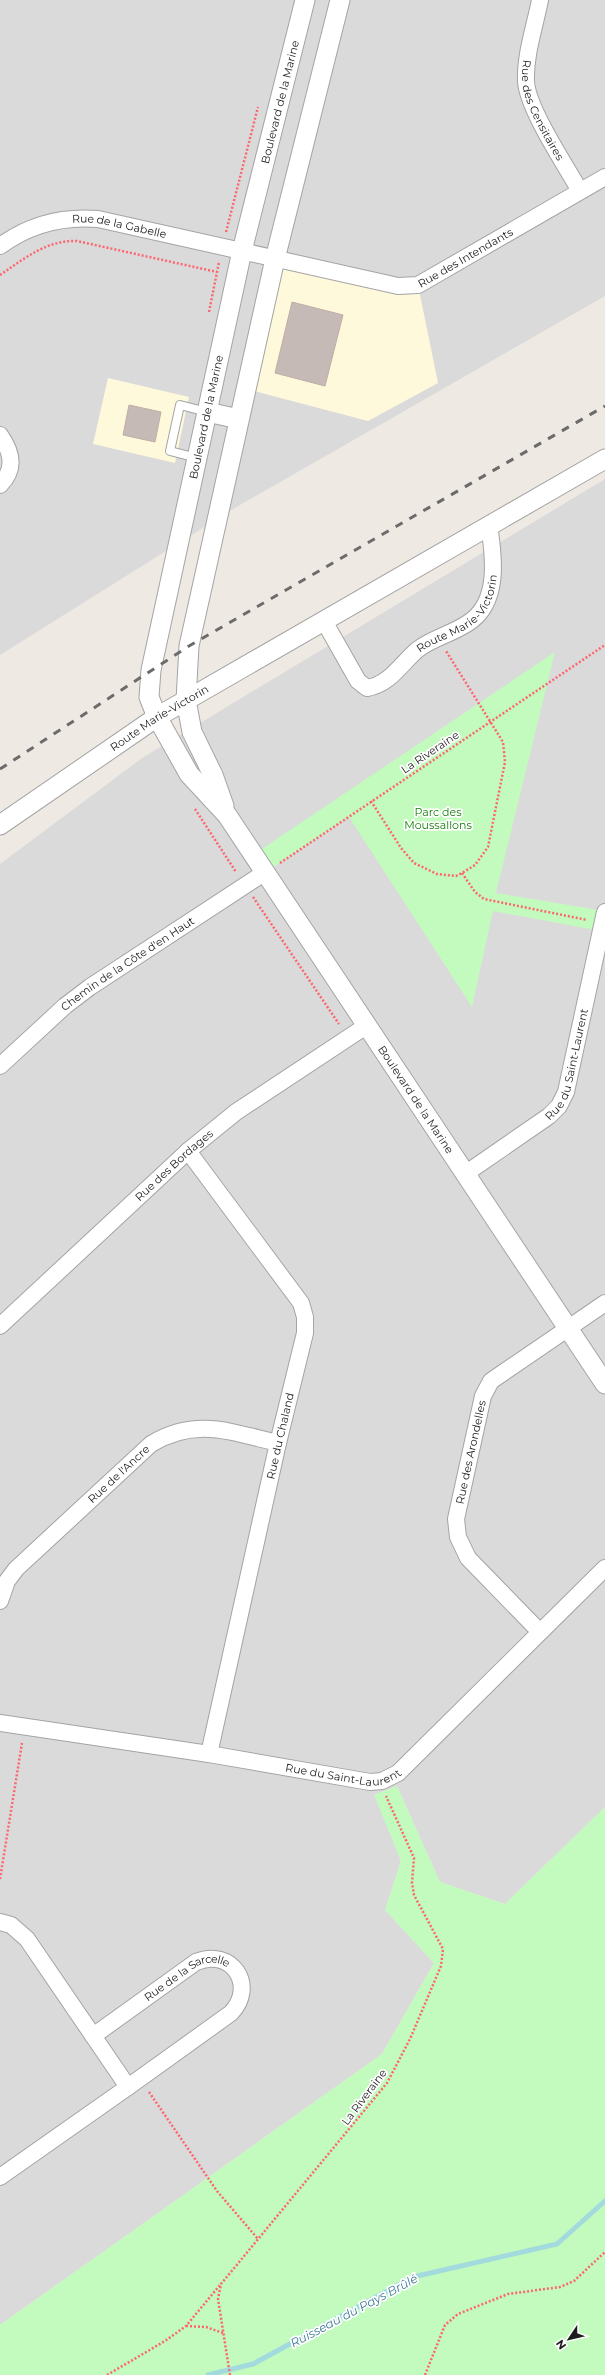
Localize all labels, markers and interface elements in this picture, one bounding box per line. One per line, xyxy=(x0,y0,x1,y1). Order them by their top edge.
street label: Boulevard de la Marine xyxy=(258,39,302,165)
street label: Rue des Censitaires xyxy=(519,59,567,163)
street label: Rue de la Gabelle xyxy=(72,211,168,241)
street label: Rue des Intendants xyxy=(415,224,516,291)
street label: Boulevard de la Marine xyxy=(186,353,226,480)
street label: Route Marie-Victorin xyxy=(414,574,500,655)
street label: Route Marie-Victorin xyxy=(107,682,211,754)
street label: La Riveraine xyxy=(398,727,462,776)
park label: Parc des Moussallons xyxy=(404,805,472,832)
street label: Chemin de la Côte d'en Haut xyxy=(58,913,197,1014)
street label: Rue du Saint-Laurent xyxy=(542,1007,591,1123)
street label: Boulevard de la Marine xyxy=(375,1043,457,1156)
street label: Rue des Bordages xyxy=(132,1126,216,1204)
street label: Rue du Chaland xyxy=(263,1391,297,1481)
street label: Rue des Arondelles xyxy=(452,1398,489,1505)
street label: Rue de l'Ancre xyxy=(85,1442,153,1506)
street label: Rue du Saint-Laurent xyxy=(284,1760,405,1789)
street label: Rue de la Sarcelle xyxy=(141,1952,233,2004)
street label: La Riveraine xyxy=(338,2066,390,2128)
water label: Ruisseau du Pays Brûlé xyxy=(288,2271,420,2351)
north arrow xyxy=(549,2319,589,2359)
text: N xyxy=(553,2337,569,2352)

